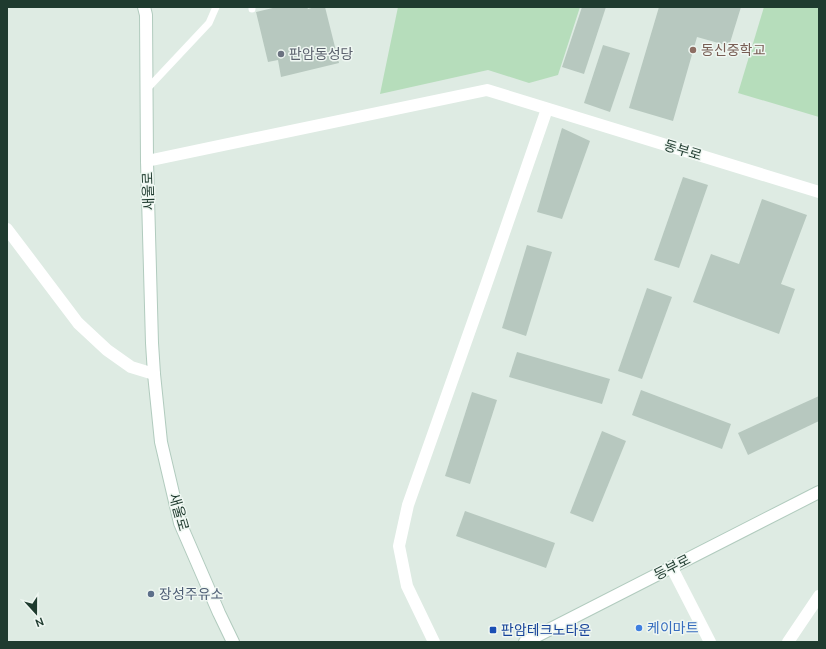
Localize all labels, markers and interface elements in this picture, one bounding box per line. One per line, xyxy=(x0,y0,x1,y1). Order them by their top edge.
place label: 동신중학교 xyxy=(701,42,766,58)
marker: 동신중학교 xyxy=(688,45,698,55)
place label: 판암동성당 xyxy=(289,46,354,62)
marker: 판암동성당 xyxy=(276,49,286,59)
street label: 동부로 xyxy=(662,137,704,163)
street label: 새울로 xyxy=(139,171,157,211)
street label: 새울로 xyxy=(166,491,192,533)
street label: 동부로 xyxy=(651,551,693,583)
place label: 장성주유소 xyxy=(159,586,224,602)
marker: 장성주유소 xyxy=(146,589,156,599)
north arrow xyxy=(16,593,56,633)
text: N xyxy=(34,615,46,629)
place label: 케이마트 xyxy=(647,620,699,636)
place label: 판암테크노타운 xyxy=(501,622,591,638)
marker: 케이마트 xyxy=(634,623,644,633)
marker: 판암테크노타운 xyxy=(488,625,498,635)

